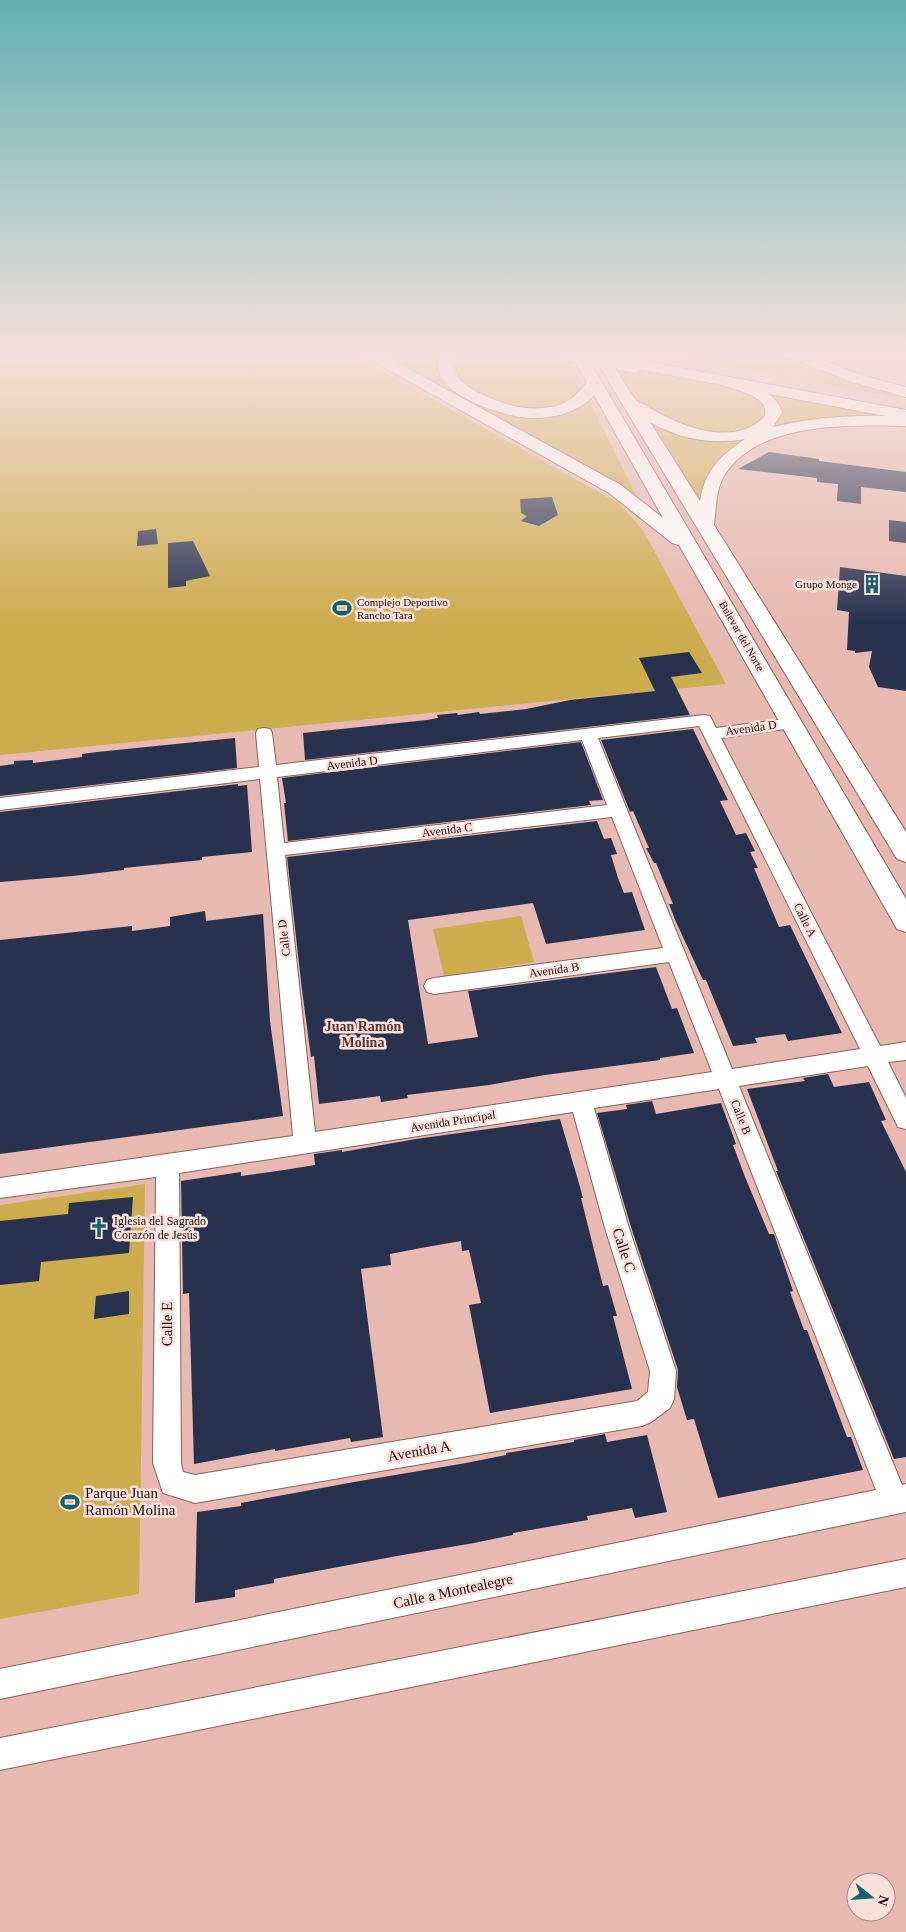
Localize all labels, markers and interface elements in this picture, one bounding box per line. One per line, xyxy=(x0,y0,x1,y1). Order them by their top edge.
building icon: Grupo Monge xyxy=(861,573,883,595)
place label: Grupo Monge xyxy=(795,578,857,590)
place label: Complejo Deportivo Rancho Tara xyxy=(357,596,448,621)
sports icon: Complejo Deportivo Rancho Tara xyxy=(331,597,353,619)
street label: Bulevar del Norte xyxy=(717,599,767,673)
street label: Avenida D xyxy=(725,717,778,739)
street label: Avenida D xyxy=(326,753,379,773)
street label: Avenida C xyxy=(421,820,473,840)
street label: Calle A xyxy=(791,901,820,940)
street label: Calle D xyxy=(275,918,293,957)
street label: Avenida B xyxy=(528,960,580,980)
district label: Juan Ramón Molina xyxy=(325,1019,402,1050)
street label: Calle B xyxy=(728,1098,754,1136)
street label: Avenida Principal xyxy=(409,1107,497,1135)
place label: Iglesia del Sagrado Corazón de Jesús xyxy=(114,1214,206,1242)
church icon: Iglesia del Sagrado Corazón de Jesús xyxy=(88,1217,110,1239)
street label: Calle C xyxy=(609,1226,639,1274)
street label: Calle E xyxy=(159,1302,175,1346)
street label: Avenida A xyxy=(386,1438,452,1464)
place label: Parque Juan Ramón Molina xyxy=(85,1485,176,1518)
sports icon: Parque Juan Ramón Molina xyxy=(59,1491,81,1513)
street label: Calle a Montealegre xyxy=(392,1570,514,1611)
north arrow xyxy=(846,1872,896,1922)
text: N xyxy=(874,1894,892,1908)

